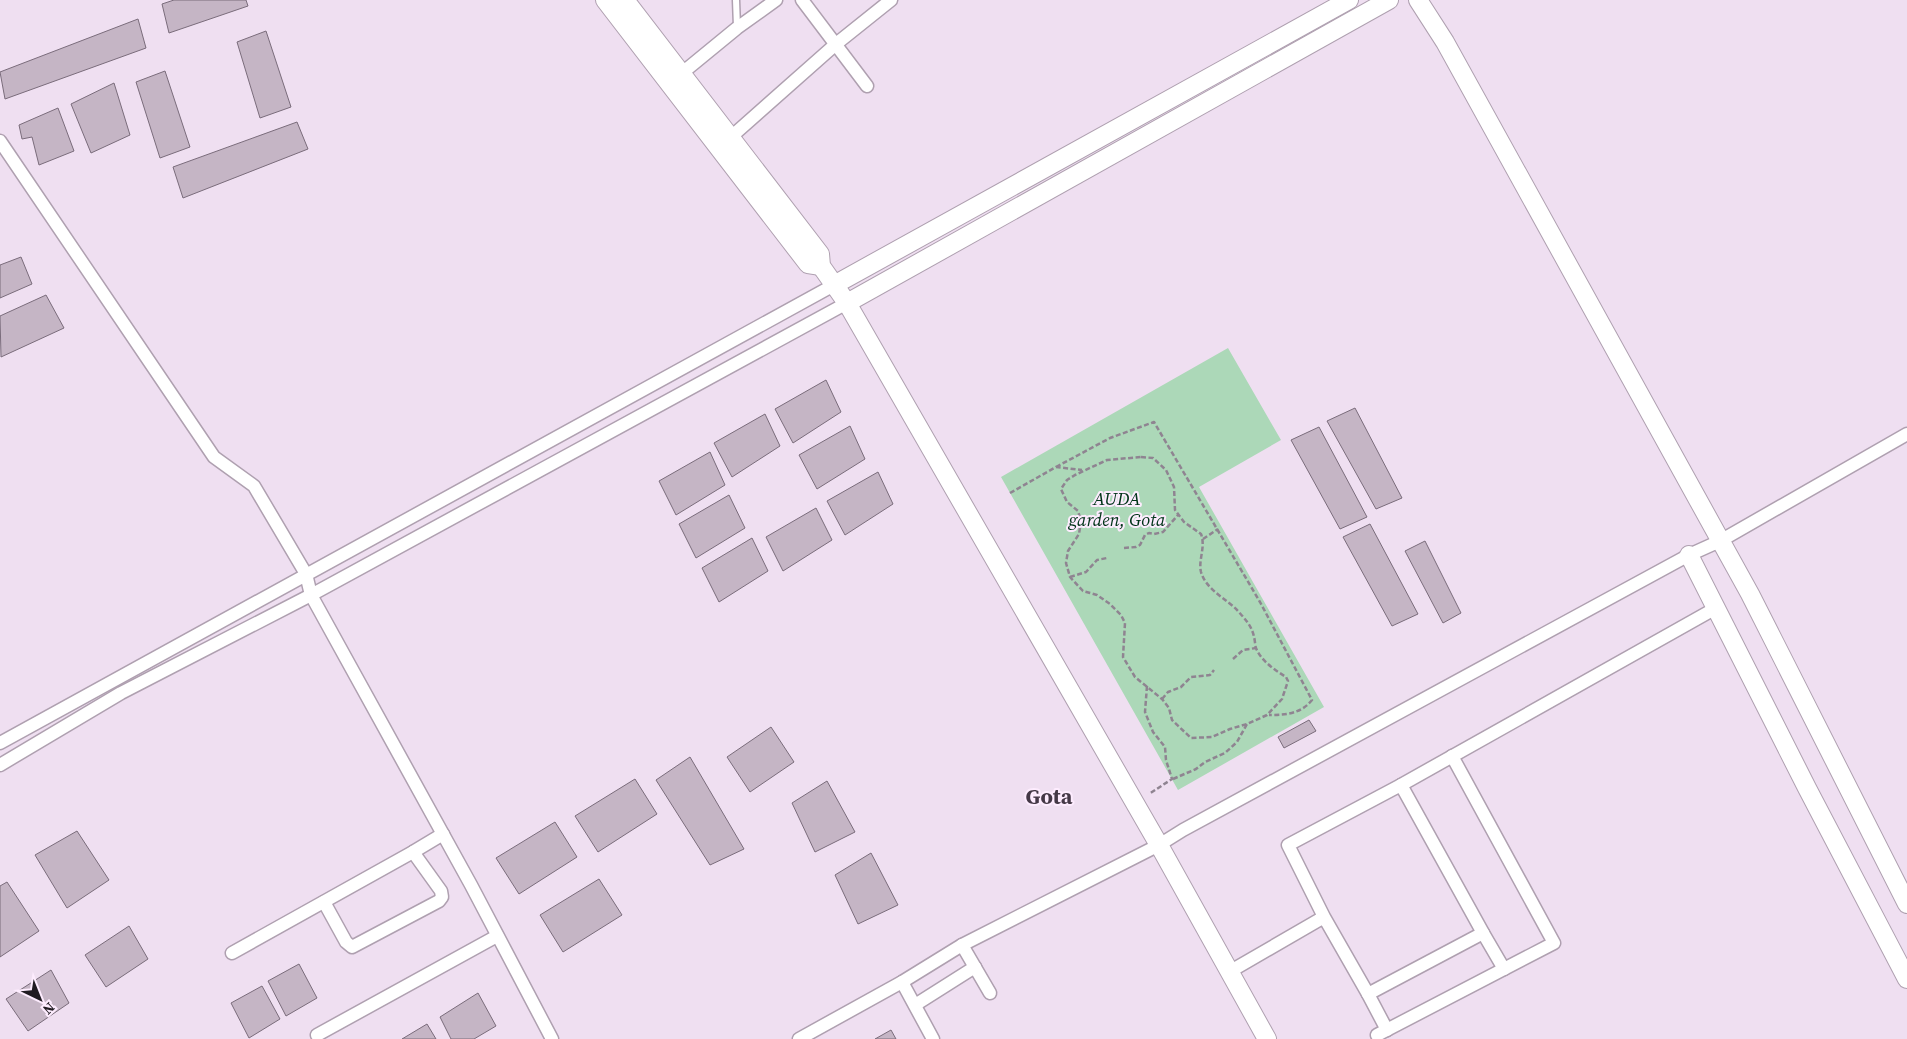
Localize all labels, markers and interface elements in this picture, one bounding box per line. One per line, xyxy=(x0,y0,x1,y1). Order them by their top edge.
park label: AUDA garden, Gota xyxy=(1068,486,1166,532)
district label: Gota xyxy=(1026,781,1073,811)
north arrow xyxy=(15,974,65,1024)
text: N xyxy=(38,998,59,1019)

